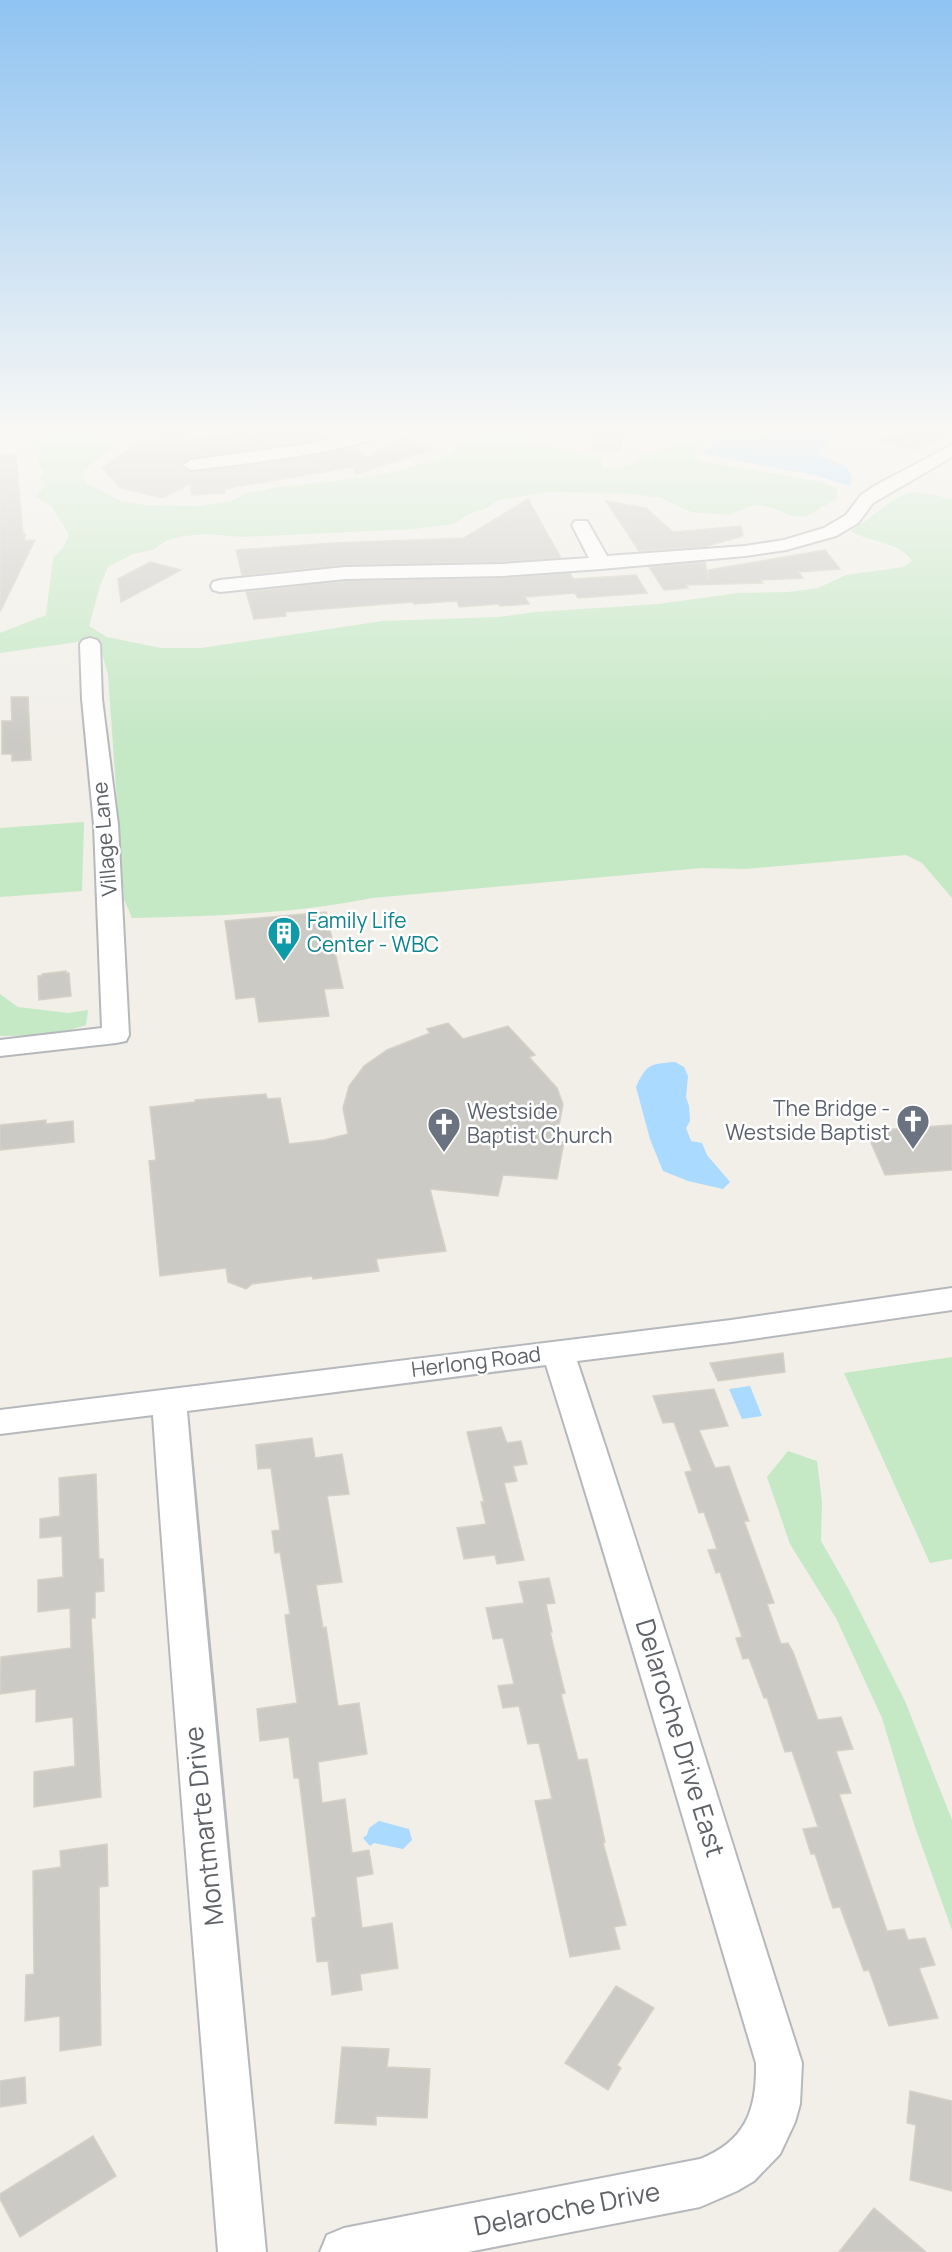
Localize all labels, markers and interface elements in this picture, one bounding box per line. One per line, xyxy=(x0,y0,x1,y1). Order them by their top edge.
street label: Village Lane xyxy=(85,781,123,897)
place label: Family Life Center - WBC xyxy=(307,906,439,958)
building icon: Family Life Center - WBC xyxy=(266,915,302,962)
place label: The Bridge - Westside Baptist xyxy=(725,1094,890,1146)
place label: Westside Baptist Church xyxy=(467,1097,612,1149)
church icon: The Bridge - Westside Baptist xyxy=(895,1103,931,1150)
church icon: Westside Baptist Church xyxy=(426,1106,462,1153)
street label: Herlong Road xyxy=(409,1339,542,1383)
street label: Delaroche Drive East xyxy=(628,1614,734,1861)
street label: Montmarte Drive xyxy=(175,1725,231,1927)
street label: Delaroche Drive xyxy=(471,2172,663,2244)

